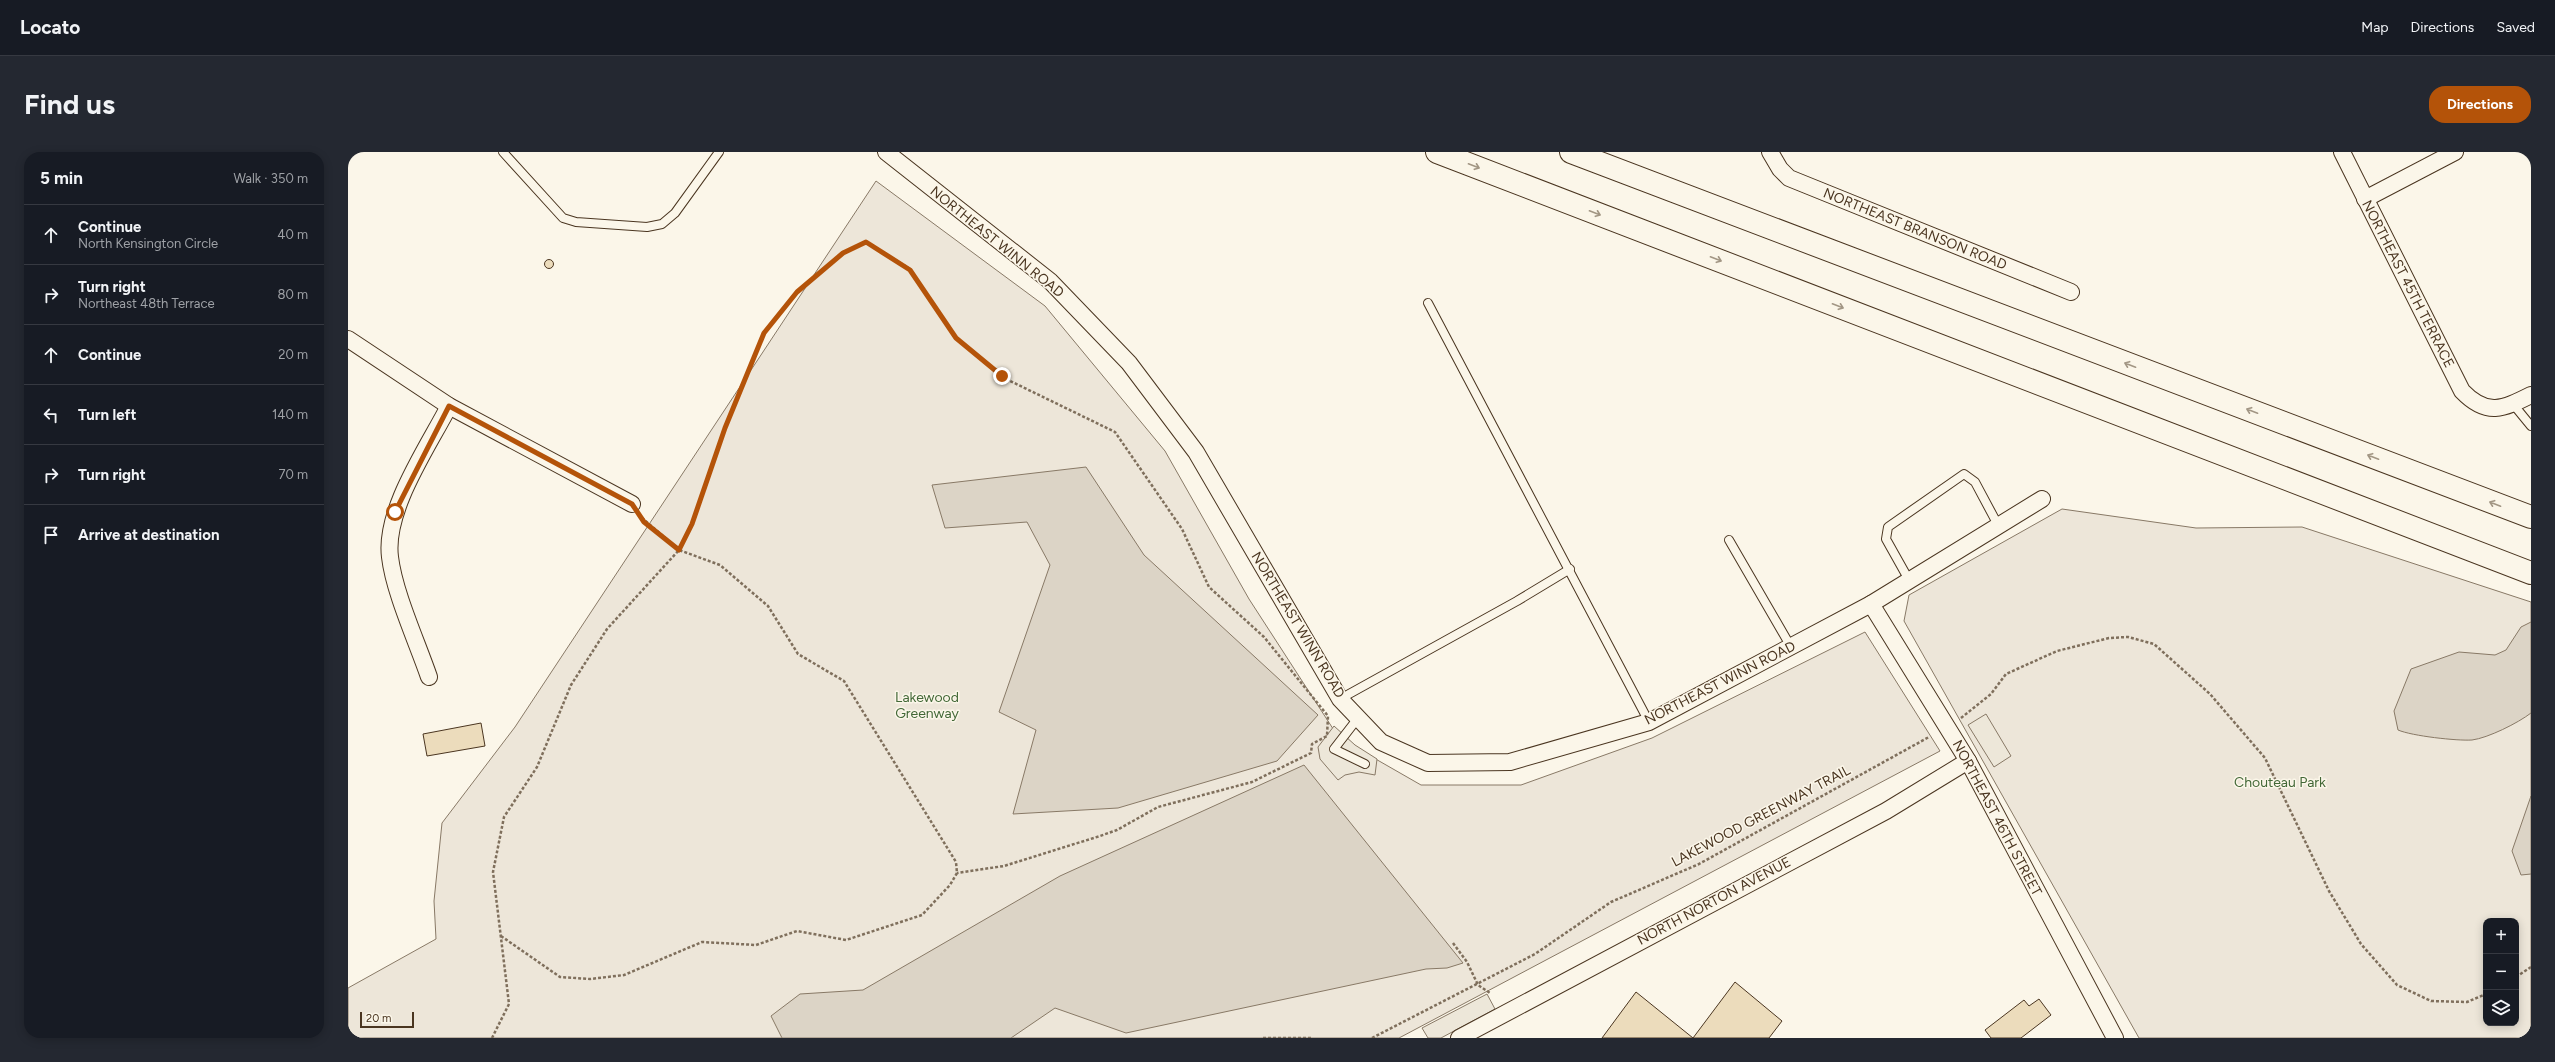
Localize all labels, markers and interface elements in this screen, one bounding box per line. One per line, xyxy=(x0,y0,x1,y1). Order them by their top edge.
text: Locato xyxy=(20,16,80,39)
text: Map xyxy=(2361,19,2389,36)
text: Directions xyxy=(2411,19,2474,36)
text: Saved xyxy=(2496,19,2535,36)
button: Directions xyxy=(2429,86,2531,123)
text: Find us xyxy=(24,87,115,121)
one-way arrow xyxy=(1467,163,1479,170)
text: 5 min xyxy=(40,168,83,188)
text: Walk · 350 m xyxy=(233,171,308,186)
street label: NORTHEAST WINN ROAD xyxy=(927,183,1067,301)
street label: NORTHEAST BRANSON ROAD xyxy=(1821,184,2009,274)
street label: NORTHEAST 45TH TERRACE xyxy=(2358,197,2458,371)
one-way arrow xyxy=(1588,209,1600,217)
text: Continue xyxy=(78,218,141,236)
icon: ahead xyxy=(40,224,62,246)
text: 40 m xyxy=(277,227,308,242)
text: North Kensington Circle xyxy=(78,236,218,251)
one-way arrow xyxy=(1710,256,1722,264)
text: Turn right xyxy=(78,278,146,296)
icon: right xyxy=(40,284,62,306)
text: 80 m xyxy=(277,287,308,302)
text: Northeast 48th Terrace xyxy=(78,296,215,311)
one-way arrow xyxy=(1831,302,1843,310)
icon: ahead xyxy=(40,344,62,366)
text: Continue xyxy=(78,346,141,364)
text: 20 m xyxy=(278,347,308,362)
one-way arrow xyxy=(2125,360,2137,368)
route end xyxy=(993,367,1011,385)
icon: left xyxy=(40,404,62,426)
text: Turn left xyxy=(78,406,136,424)
text: 140 m xyxy=(272,407,308,422)
one-way arrow xyxy=(2246,407,2258,415)
one-way arrow xyxy=(2368,453,2380,461)
icon: right xyxy=(40,464,62,486)
text: Turn right xyxy=(78,466,146,484)
text: 70 m xyxy=(278,467,308,482)
one-way arrow xyxy=(2489,499,2501,507)
route start xyxy=(386,503,404,521)
icon: arrive xyxy=(40,524,62,546)
text: Arrive at destination xyxy=(78,526,219,544)
street label: NORTHEAST WINN ROAD xyxy=(1248,549,1348,701)
street label: NORTHEAST WINN ROAD xyxy=(1642,637,1798,729)
park label: Lakewood Greenway xyxy=(895,689,959,722)
street label: NORTHEAST 46TH STREET xyxy=(1949,737,2045,899)
street label: LAKEWOOD GREENWAY TRAIL xyxy=(1669,761,1854,870)
park label: Chouteau Park xyxy=(2234,774,2326,791)
street label: NORTH NORTON AVENUE xyxy=(1634,853,1794,949)
map controls xyxy=(2483,918,2519,1026)
button: + xyxy=(2483,918,2519,954)
button: − xyxy=(2483,954,2519,990)
button: layers xyxy=(2483,990,2519,1026)
scale bar xyxy=(360,1010,414,1029)
text: 20 m xyxy=(366,1012,391,1025)

